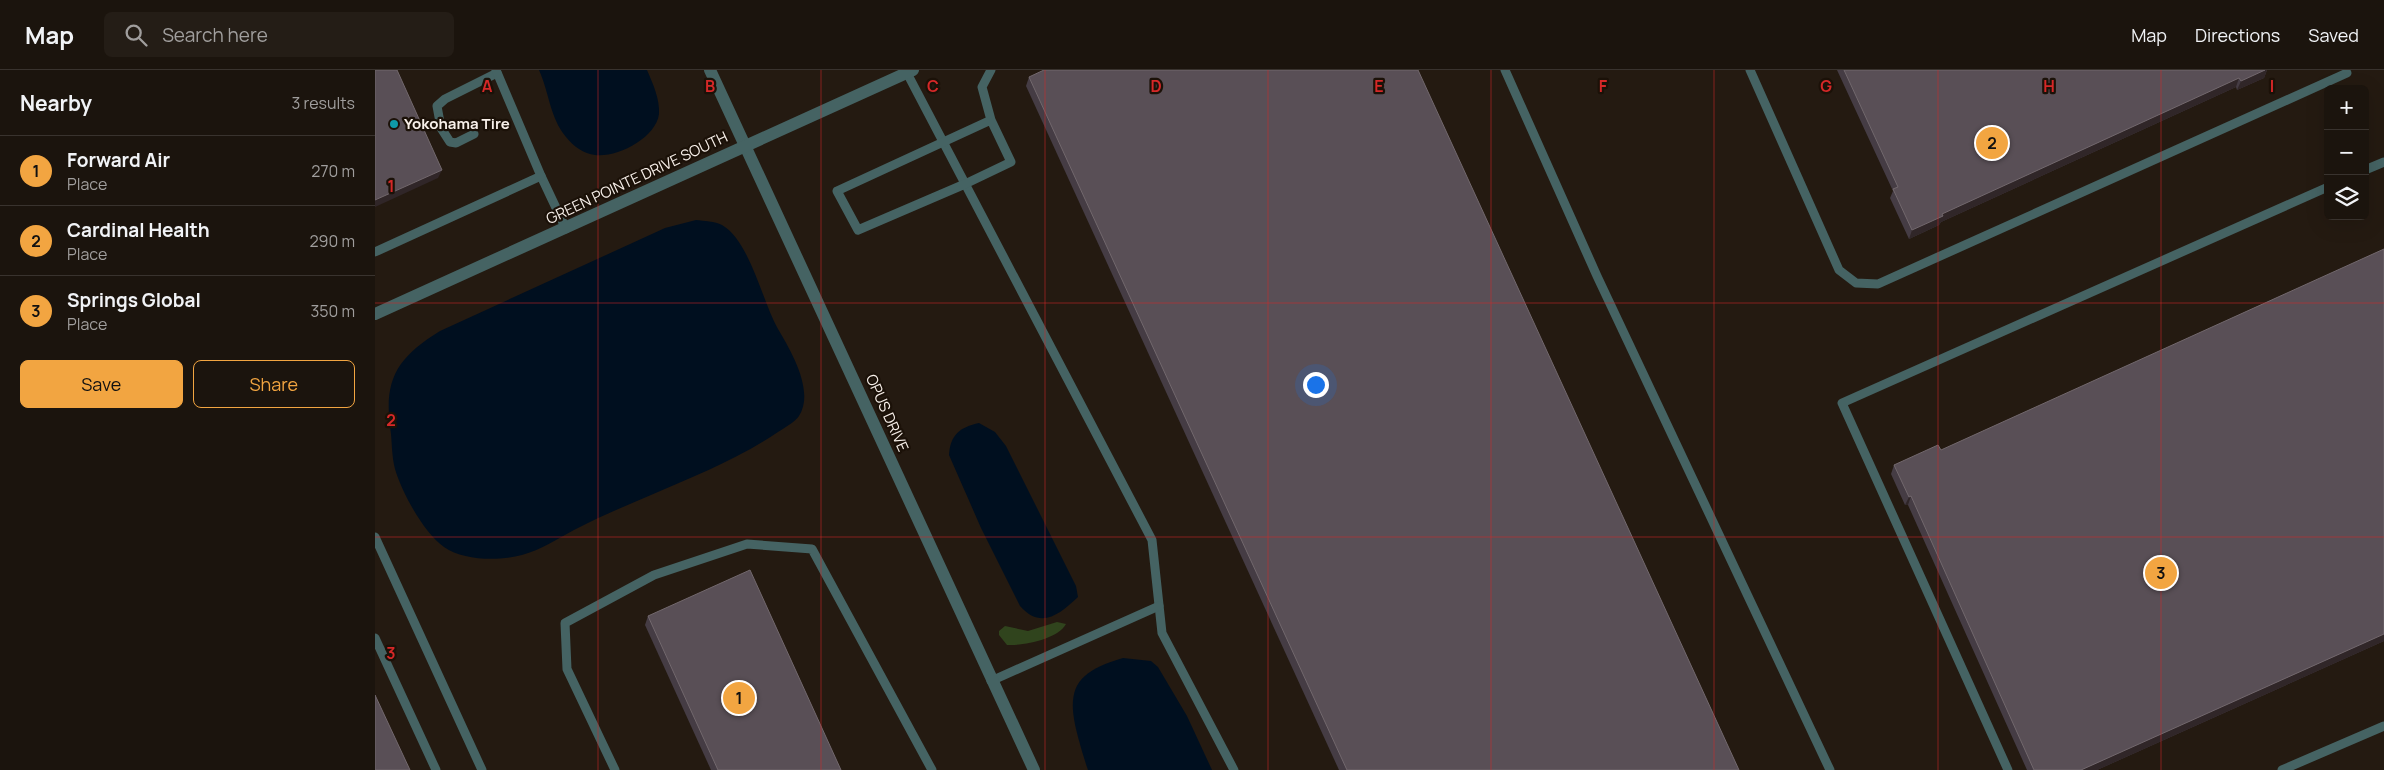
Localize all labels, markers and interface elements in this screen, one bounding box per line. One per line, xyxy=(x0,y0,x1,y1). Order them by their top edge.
search box xyxy=(104,12,454,57)
text: Map xyxy=(25,18,74,51)
icon: search xyxy=(122,21,150,49)
text: Search here xyxy=(162,22,268,48)
text: Map xyxy=(2131,23,2167,47)
text: Directions xyxy=(2195,23,2280,47)
text: Saved xyxy=(2308,23,2359,47)
text: A xyxy=(482,75,493,97)
text: B xyxy=(705,75,715,97)
text: C xyxy=(927,75,939,97)
text: D xyxy=(1150,75,1162,97)
text: E xyxy=(1374,75,1384,97)
text: F xyxy=(1599,75,1608,97)
text: G xyxy=(1820,75,1832,97)
text: H xyxy=(2043,75,2055,97)
text: I xyxy=(2270,75,2274,97)
map controls xyxy=(2324,85,2369,220)
button: + xyxy=(2324,85,2369,130)
text: Nearby xyxy=(20,89,92,117)
text: 3 results xyxy=(292,92,355,114)
place label: Yokohama Tire xyxy=(404,113,510,134)
marker: Yokohama Tire xyxy=(388,118,400,130)
pin: 2 xyxy=(1976,124,2008,162)
street label: GREEN POINTE DRIVE SOUTH xyxy=(543,126,731,229)
button: − xyxy=(2324,130,2369,175)
text: Forward Air xyxy=(67,147,170,173)
text: 1 xyxy=(32,160,40,182)
text: 270 m xyxy=(311,160,355,182)
text: Place xyxy=(67,173,107,195)
text: 1 xyxy=(387,175,395,197)
button: layers xyxy=(2324,175,2369,220)
text: Cardinal Health xyxy=(67,217,210,243)
text: 2 xyxy=(31,230,41,252)
text: 290 m xyxy=(309,230,355,252)
text: Place xyxy=(67,243,107,265)
text: Springs Global xyxy=(67,287,201,313)
text: 3 xyxy=(31,300,41,322)
text: 350 m xyxy=(310,300,355,322)
text: Place xyxy=(67,313,107,335)
button: Save xyxy=(20,360,183,408)
button: Share xyxy=(193,360,355,408)
street label: OPUS DRIVE xyxy=(861,371,914,455)
your location xyxy=(1303,372,1329,398)
text: 2 xyxy=(386,409,396,431)
pin: 3 xyxy=(2145,554,2177,592)
text: 3 xyxy=(386,642,396,664)
pin: 1 xyxy=(723,679,755,717)

